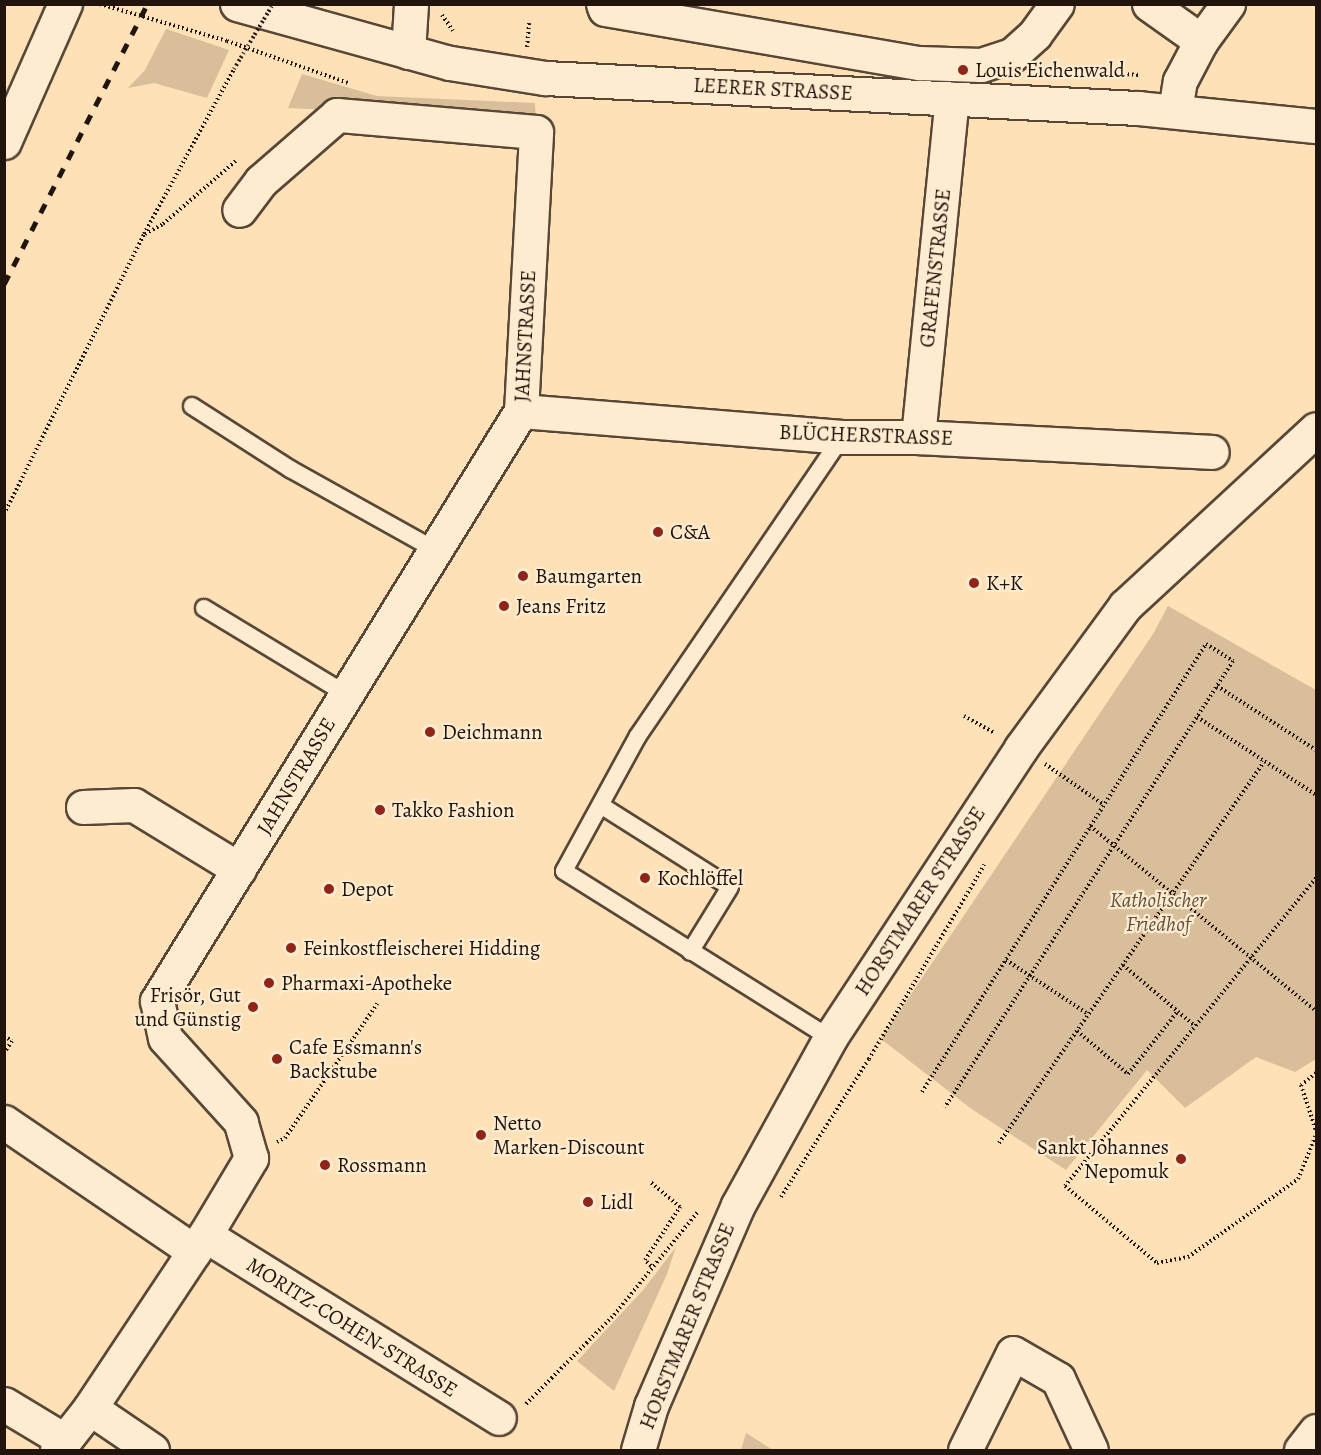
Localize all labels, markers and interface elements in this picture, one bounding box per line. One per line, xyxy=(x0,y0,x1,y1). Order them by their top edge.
place label: Louis Eichenwald xyxy=(975,57,1125,83)
marker: Louis Eichenwald xyxy=(956,63,970,77)
street label: LEERER STRASSE xyxy=(693,72,853,106)
street label: GRAFENSTRASSE xyxy=(914,187,956,349)
street label: JAHNSTRASSE xyxy=(509,269,541,403)
street label: BLÜCHERSTRASSE xyxy=(779,419,953,451)
place label: C&A xyxy=(670,519,710,545)
marker: C&A xyxy=(651,525,665,539)
place label: Baumgarten xyxy=(535,563,642,589)
marker: Baumgarten xyxy=(516,569,530,583)
place label: K+K xyxy=(986,570,1023,596)
marker: K+K xyxy=(967,576,981,590)
place label: Jeans Fritz xyxy=(516,593,606,619)
marker: Jeans Fritz xyxy=(497,599,511,613)
street label: JAHNSTRASSE xyxy=(251,713,341,839)
place label: Deichmann xyxy=(442,719,542,745)
marker: Deichmann xyxy=(423,725,437,739)
place label: Takko Fashion xyxy=(392,797,514,823)
street label: HORSTMARER STRASSE xyxy=(849,802,991,1000)
marker: Takko Fashion xyxy=(373,803,387,817)
place label: Kochlöffel xyxy=(657,865,743,891)
marker: Kochlöffel xyxy=(638,871,652,885)
place label: Depot xyxy=(341,876,394,902)
marker: Depot xyxy=(322,882,336,896)
park label: Katholischer Friedhof xyxy=(1110,887,1206,937)
place label: Feinkostfleischerei Hidding xyxy=(303,935,540,961)
marker: Feinkostfleischerei Hidding xyxy=(284,941,298,955)
place label: Pharmaxi-Apotheke xyxy=(281,970,452,996)
marker: Pharmaxi-Apotheke xyxy=(262,976,276,990)
place label: Frisör, Gut und Günstig xyxy=(134,982,241,1032)
marker: Frisör, Gut und Günstig xyxy=(246,1000,260,1014)
place label: Cafe Essmann's Backstube xyxy=(289,1034,422,1084)
marker: Cafe Essmann's Backstube xyxy=(270,1052,284,1066)
place label: Netto Marken-Discount xyxy=(493,1110,645,1160)
marker: Netto Marken-Discount xyxy=(474,1128,488,1142)
place label: Sankt Johannes Nepomuk xyxy=(1037,1134,1169,1184)
place label: Rossmann xyxy=(337,1152,427,1178)
marker: Sankt Johannes Nepomuk xyxy=(1174,1152,1188,1166)
marker: Rossmann xyxy=(318,1158,332,1172)
place label: Lidl xyxy=(600,1189,633,1215)
marker: Lidl xyxy=(581,1195,595,1209)
street label: HORSTMARER STRASSE xyxy=(634,1219,740,1433)
street label: MORITZ-COHEN-STRASSE xyxy=(242,1252,462,1402)

